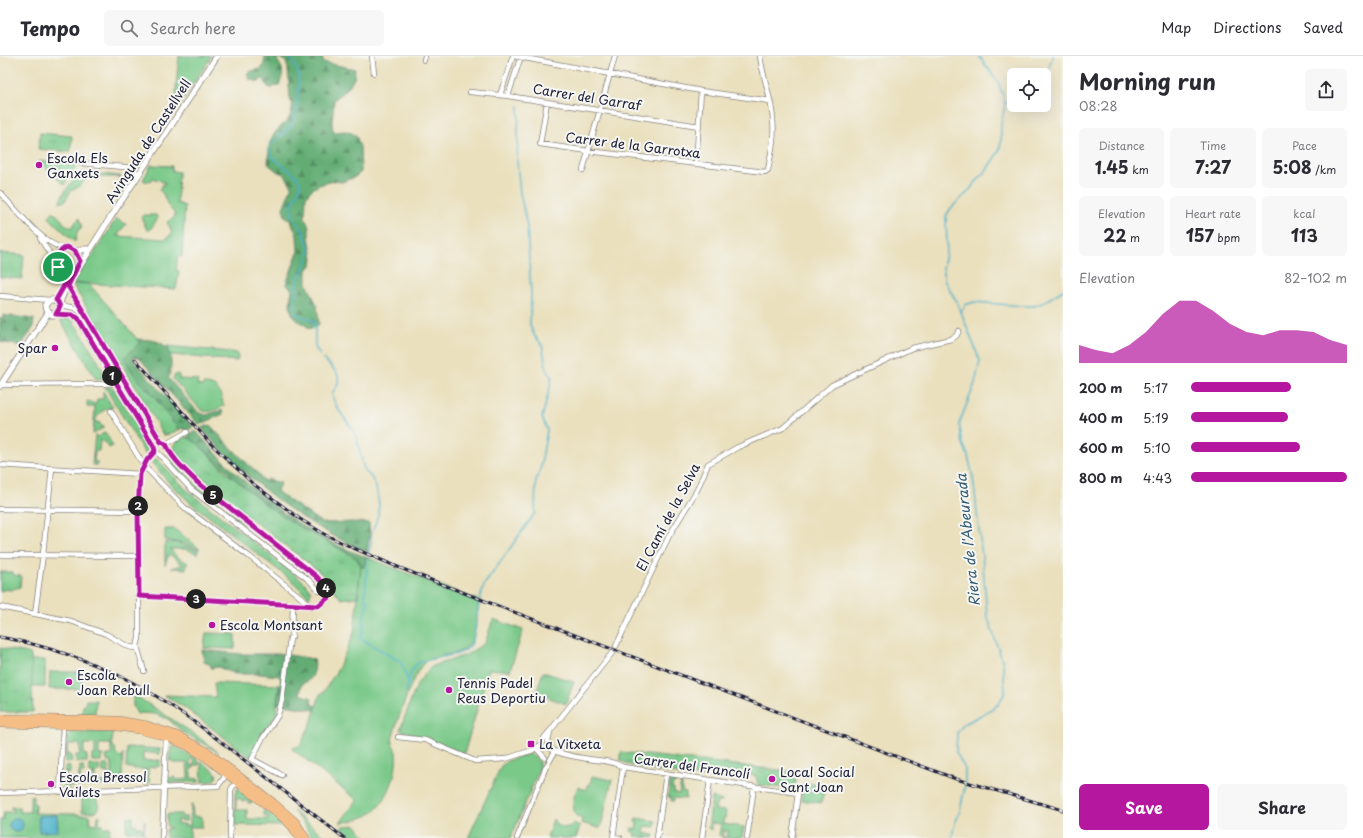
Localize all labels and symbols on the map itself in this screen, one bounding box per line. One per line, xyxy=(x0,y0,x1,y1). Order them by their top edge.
street label: Avinguda de Castellvell xyxy=(100,75,195,207)
street label: Carrer del Garraf xyxy=(532,79,644,115)
street label: Carrer de la Garrotxa xyxy=(565,127,702,162)
place label: Escola Els Ganxets xyxy=(47,148,108,182)
marker: Escola Els Ganxets xyxy=(34,160,44,170)
pin xyxy=(41,250,75,284)
place label: Spar xyxy=(18,338,47,357)
marker: Spar xyxy=(50,343,60,353)
pin: 1 xyxy=(102,366,122,386)
street label: El Camí de la Selva xyxy=(631,459,704,574)
water label: Riera de l'Abeurada xyxy=(950,472,985,607)
pin: 5 xyxy=(203,485,223,505)
pin: 2 xyxy=(128,496,148,516)
pin: 4 xyxy=(316,578,336,598)
pin: 3 xyxy=(186,589,206,609)
place label: Escola Montsant xyxy=(220,615,323,634)
marker: Escola Montsant xyxy=(207,620,217,630)
place label: Escola Joan Rebull xyxy=(77,665,150,699)
place label: Tennis Padel Reus Deportiu xyxy=(457,673,546,707)
marker: Escola Joan Rebull xyxy=(64,677,74,687)
marker: Tennis Padel Reus Deportiu xyxy=(444,685,454,695)
place label: La Vitxeta xyxy=(539,734,602,753)
marker: La Vitxeta xyxy=(526,739,536,749)
street label: Carrer del Francolí xyxy=(633,748,751,783)
place label: Local Social Sant Joan xyxy=(780,762,855,796)
place label: Escola Bressol Vailets xyxy=(59,767,147,801)
marker: Local Social Sant Joan xyxy=(767,774,777,784)
marker: Escola Bressol Vailets xyxy=(46,779,56,789)

